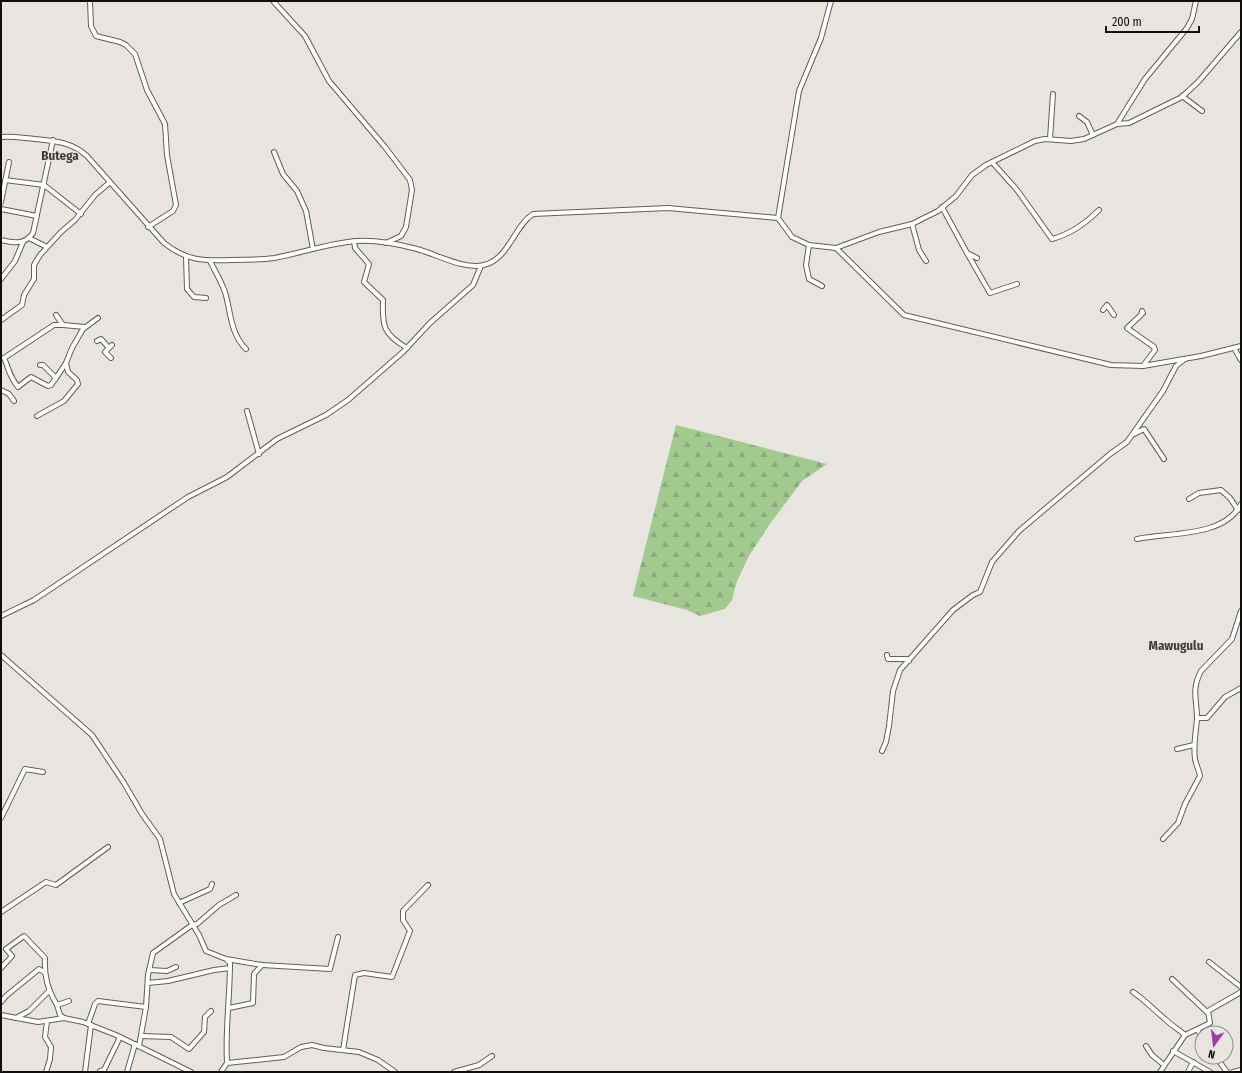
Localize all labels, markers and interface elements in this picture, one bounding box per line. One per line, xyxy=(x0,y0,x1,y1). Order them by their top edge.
scale bar xyxy=(1106,8,1199,34)
text: 200 m xyxy=(1112,15,1142,29)
district label: Butega xyxy=(41,148,79,163)
district label: Mawugulu xyxy=(1149,638,1204,653)
north arrow xyxy=(1194,1025,1234,1065)
text: N xyxy=(1207,1047,1216,1061)

